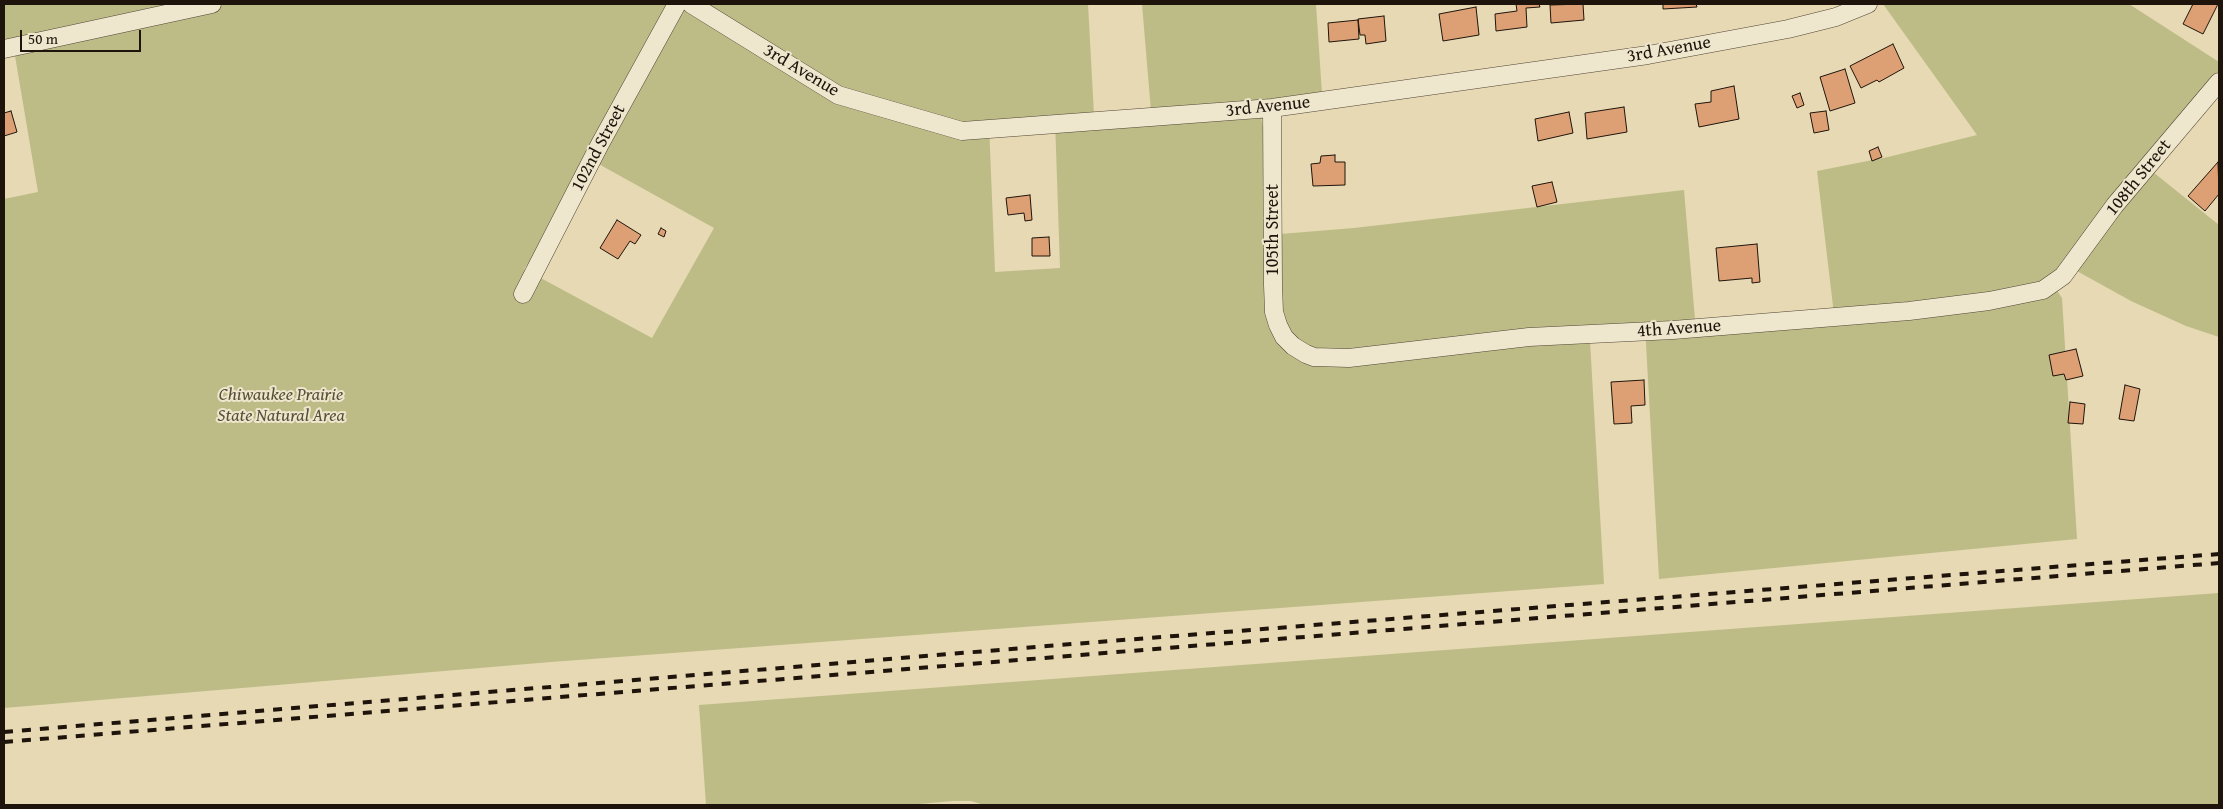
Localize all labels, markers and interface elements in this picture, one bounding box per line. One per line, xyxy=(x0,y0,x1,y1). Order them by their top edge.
scale bar xyxy=(22,20,144,52)
text: 50 m xyxy=(28,28,58,49)
street label: 3rd Avenue xyxy=(1625,32,1713,68)
street label: 3rd Avenue xyxy=(759,40,843,102)
street label: 3rd Avenue xyxy=(1225,92,1311,122)
street label: 102nd Street xyxy=(567,101,631,195)
street label: 108th Street xyxy=(2102,135,2176,221)
street label: 105th Street xyxy=(1262,184,1284,276)
street label: 4th Avenue xyxy=(1636,315,1722,343)
park label: Chiwaukee Prairie State Natural Area xyxy=(217,384,345,426)

